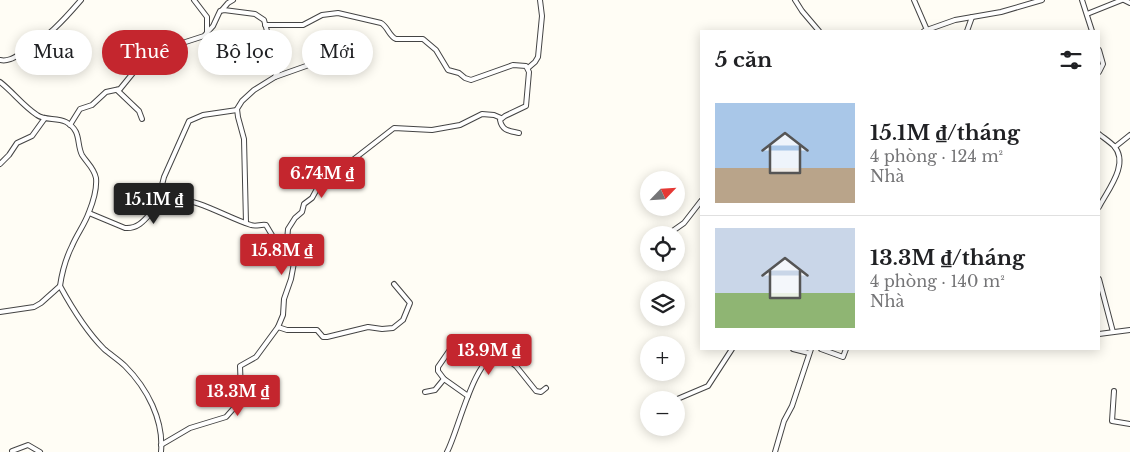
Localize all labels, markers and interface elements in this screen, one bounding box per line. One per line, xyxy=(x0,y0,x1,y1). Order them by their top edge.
chip: Mua xyxy=(15,30,92,75)
chip: Thuê xyxy=(102,30,188,75)
chip: Bộ lọc xyxy=(198,30,292,75)
chip: Mới xyxy=(302,30,373,75)
icon: filters xyxy=(1057,46,1085,74)
text: 5 căn xyxy=(715,47,772,73)
text: 15.1M ₫/tháng xyxy=(870,120,1020,146)
icon: home xyxy=(755,123,815,183)
text: 4 phòng · 124 m² xyxy=(870,146,1003,166)
pin: 6.74M ₫ xyxy=(276,156,368,199)
text: 6.74M ₫ xyxy=(290,163,354,183)
text: Nhà xyxy=(870,166,904,186)
north arrow xyxy=(640,171,685,216)
map controls xyxy=(640,171,685,436)
pin: 15.1M ₫ xyxy=(108,182,200,225)
text: 15.1M ₫ xyxy=(125,189,183,209)
button: locate xyxy=(640,226,685,271)
pin: 15.8M ₫ xyxy=(236,234,328,276)
text: 15.8M ₫ xyxy=(251,240,313,260)
text: 13.3M ₫/tháng xyxy=(870,245,1025,271)
icon: home xyxy=(755,248,815,308)
text: 4 phòng · 140 m² xyxy=(870,271,1005,291)
button: layers xyxy=(640,281,685,326)
text: Nhà xyxy=(870,291,904,311)
pin: 13.9M ₫ xyxy=(443,334,535,376)
button: + xyxy=(640,336,685,381)
text: 13.9M ₫ xyxy=(458,340,520,360)
pin: 13.3M ₫ xyxy=(192,374,284,417)
text: 13.3M ₫ xyxy=(207,381,269,401)
button: − xyxy=(640,391,685,436)

